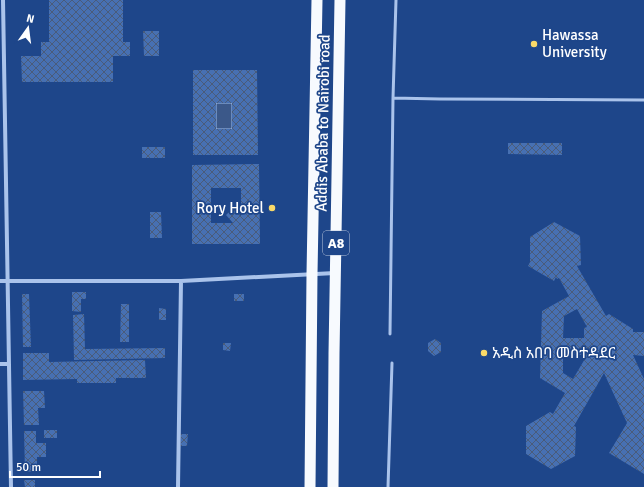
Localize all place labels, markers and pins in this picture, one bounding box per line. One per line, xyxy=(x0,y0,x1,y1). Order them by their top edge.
place label: Hawassa University xyxy=(542,26,607,61)
marker: Hawassa University xyxy=(529,39,539,49)
place label: Rory Hotel xyxy=(196,199,264,217)
marker: Rory Hotel xyxy=(267,203,277,213)
place label: አዲስ አበባ መስተዳደር xyxy=(492,344,616,362)
marker: አዲስ አበባ መስተዳደር xyxy=(479,348,489,358)

